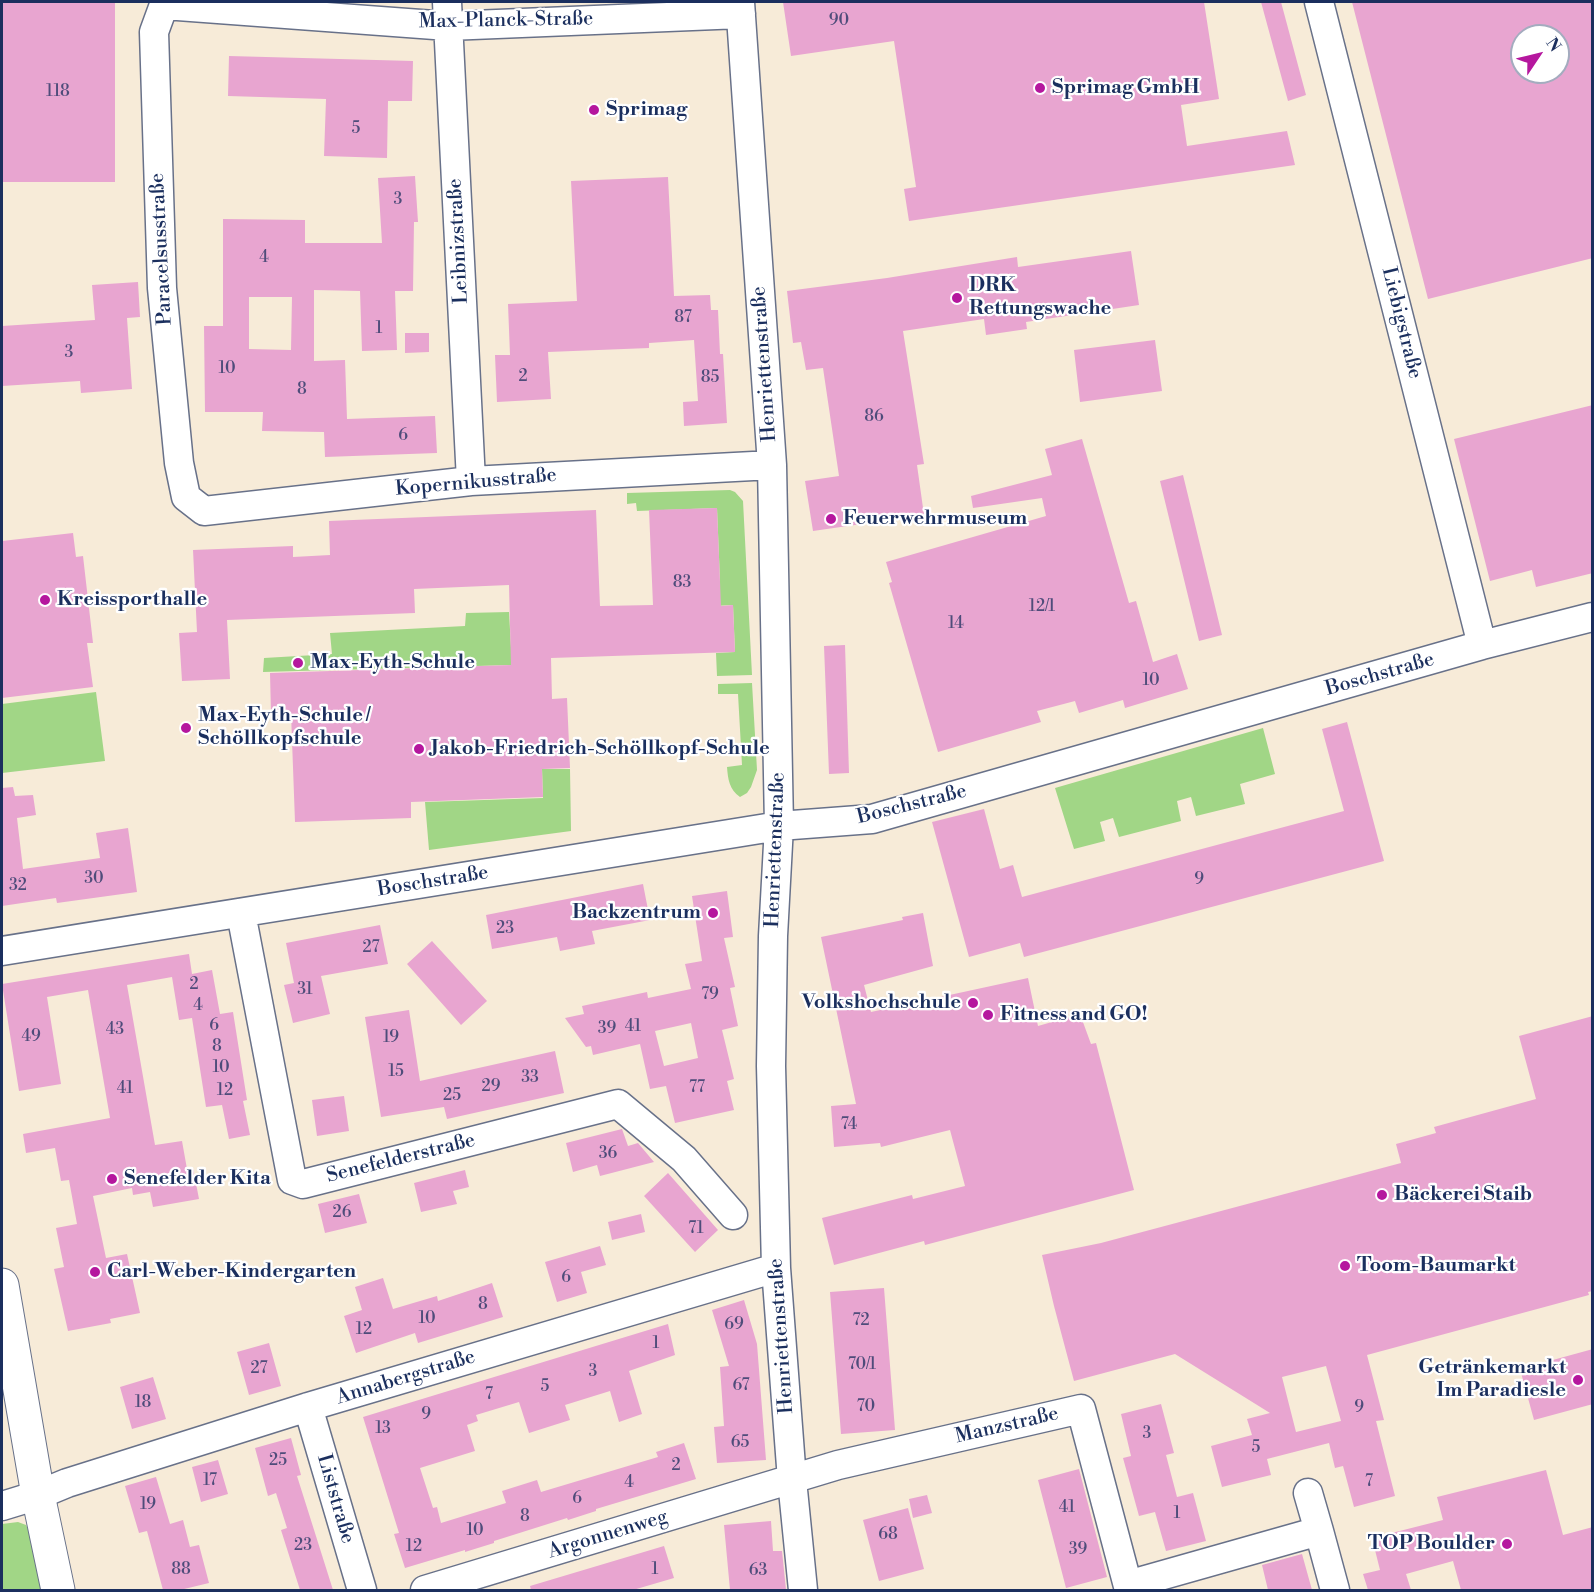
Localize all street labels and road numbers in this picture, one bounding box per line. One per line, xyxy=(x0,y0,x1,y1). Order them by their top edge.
street label: Max-Planck-Straße xyxy=(419,7,593,35)
street label: Paracelsusstraße xyxy=(146,172,178,326)
street label: Leibnizstraße xyxy=(444,178,474,304)
street label: Liebigstraße xyxy=(1376,265,1426,381)
street label: Henriettenstraße xyxy=(748,285,782,443)
street label: Kopernikusstraße xyxy=(394,464,558,502)
street label: Boschstraße xyxy=(1323,648,1437,702)
street label: Henriettenstraße xyxy=(761,772,791,928)
street label: Boschstraße xyxy=(855,780,969,830)
street label: Boschstraße xyxy=(376,861,490,903)
street label: Senefelderstraße xyxy=(324,1129,478,1189)
street label: Henriettenstraße xyxy=(765,1257,799,1415)
street label: Annabergstraße xyxy=(334,1345,478,1411)
street label: Manzstraße xyxy=(953,1402,1061,1450)
street label: Liststraße xyxy=(311,1452,359,1546)
street label: Argonnenweg xyxy=(545,1505,671,1565)

